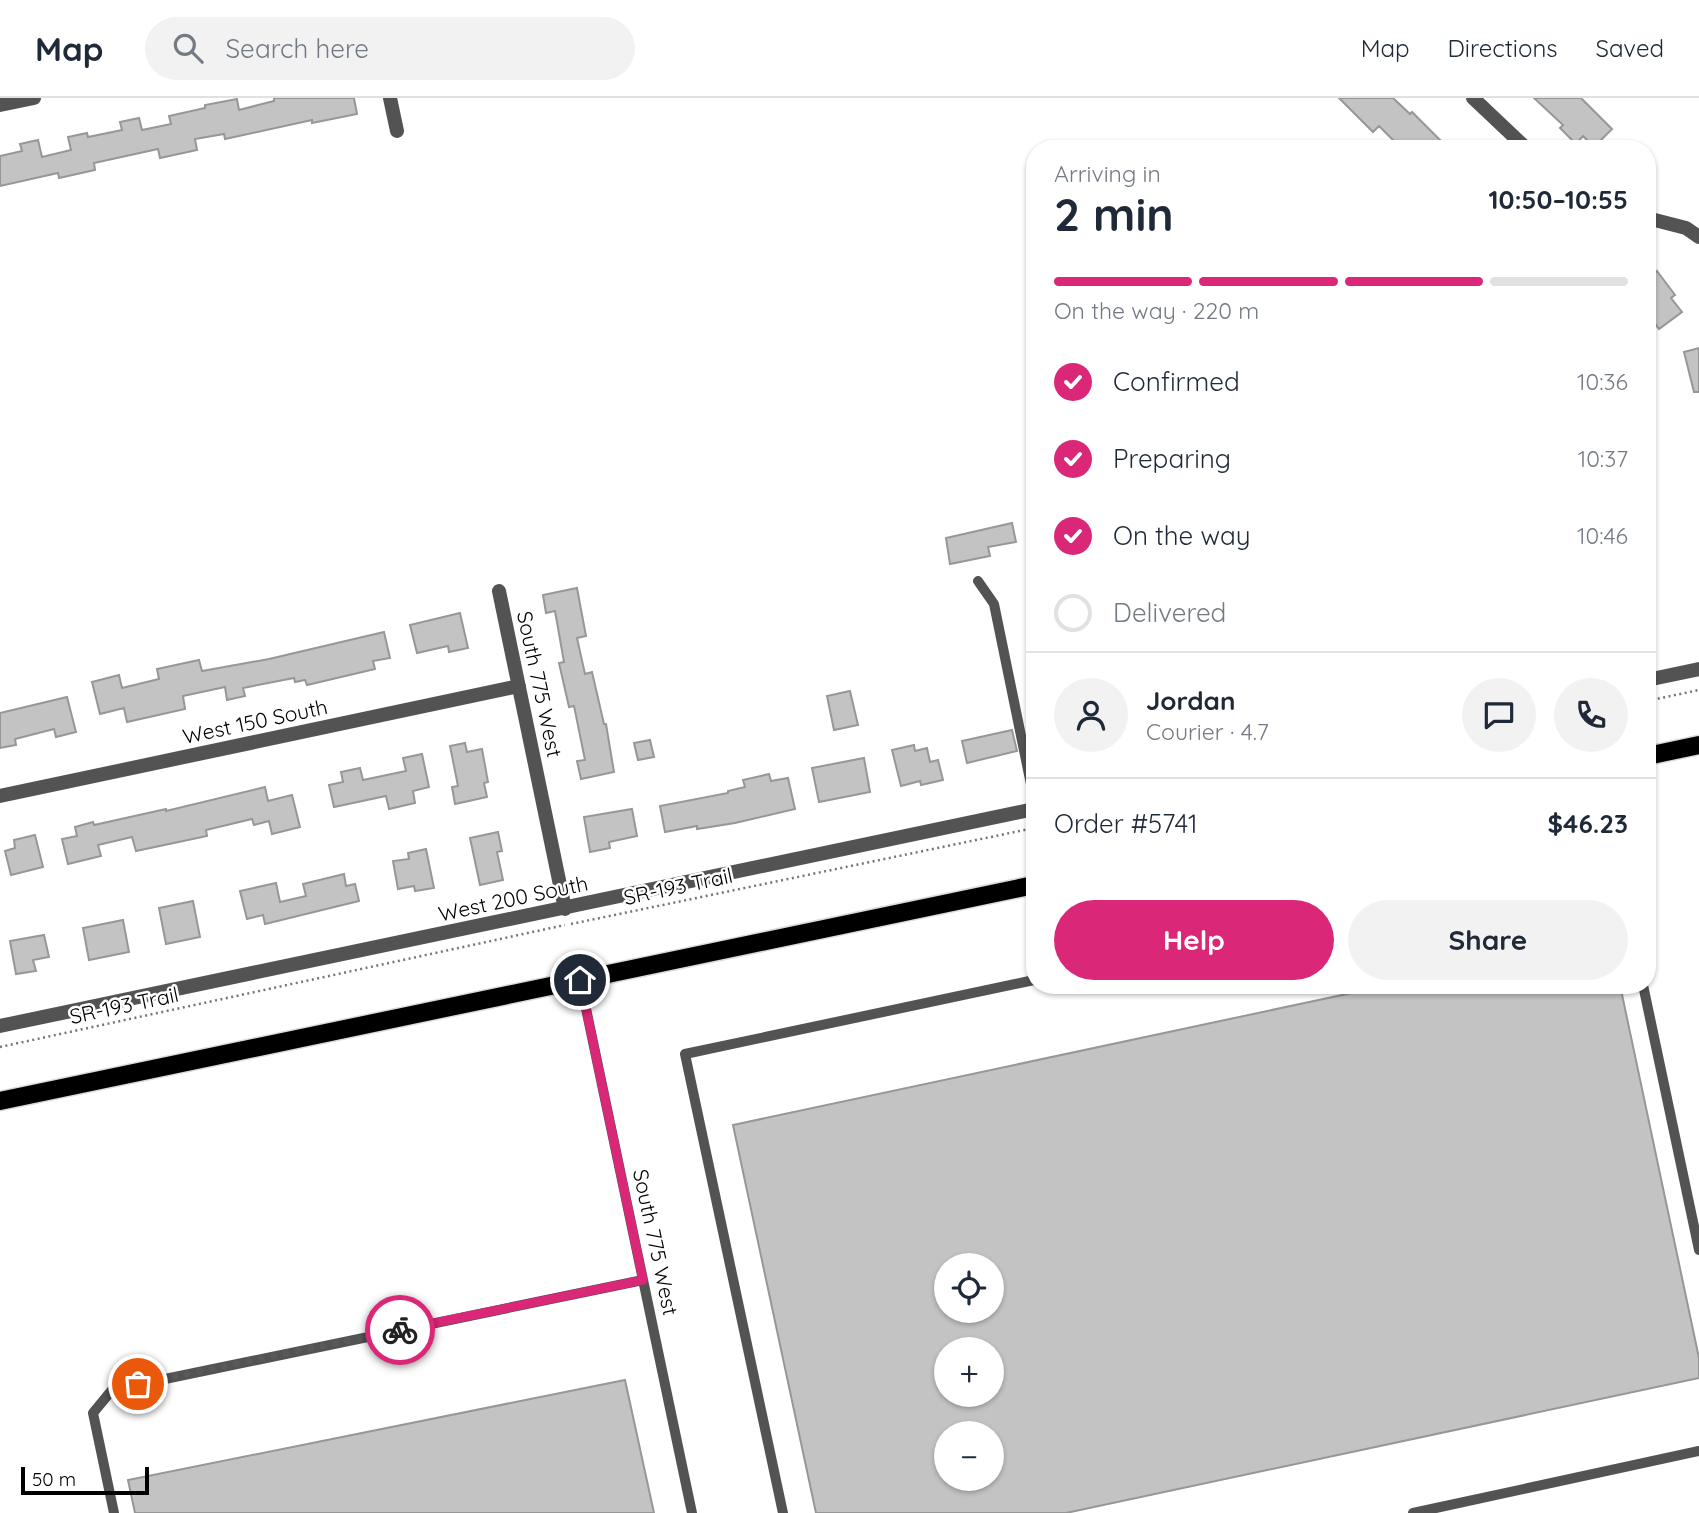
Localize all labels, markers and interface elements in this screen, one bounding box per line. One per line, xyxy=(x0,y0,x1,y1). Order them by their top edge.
search box xyxy=(145,17,635,80)
text: Map xyxy=(35,28,103,69)
icon: search xyxy=(169,29,207,67)
text: Search here xyxy=(225,32,369,65)
text: Map xyxy=(1361,33,1410,63)
text: Directions xyxy=(1448,33,1558,63)
text: Saved xyxy=(1596,33,1664,63)
text: Arriving in xyxy=(1054,159,1161,188)
text: 10:50–10:55 xyxy=(1488,183,1628,216)
text: 2 min xyxy=(1054,185,1174,243)
text: On the way · 220 m xyxy=(1054,296,1259,325)
icon: check xyxy=(1054,363,1092,401)
text: Confirmed xyxy=(1113,365,1240,398)
text: 10:36 xyxy=(1577,367,1628,396)
icon: check xyxy=(1054,440,1092,478)
text: Preparing xyxy=(1113,442,1231,475)
text: 10:37 xyxy=(1578,444,1628,473)
icon: check xyxy=(1054,517,1092,555)
text: On the way xyxy=(1113,519,1251,552)
text: 10:46 xyxy=(1577,521,1628,550)
text: Delivered xyxy=(1113,596,1226,629)
street label: South 775 West xyxy=(512,609,568,759)
button: person xyxy=(1054,678,1128,752)
button: chat xyxy=(1462,678,1536,752)
button: phone xyxy=(1554,678,1628,752)
text: Jordan xyxy=(1146,684,1235,717)
street label: West 150 South xyxy=(180,693,330,749)
text: Courier · 4.7 xyxy=(1146,717,1269,746)
text: Order #5741 xyxy=(1054,807,1198,840)
text: $46.23 xyxy=(1548,807,1628,840)
street label: SR-193 Trail xyxy=(621,862,735,910)
street label: West 200 South xyxy=(436,869,590,927)
button: Help xyxy=(1054,900,1334,980)
button: Share xyxy=(1348,900,1628,980)
pin xyxy=(550,950,610,1010)
icon: home xyxy=(561,961,599,999)
street label: SR-193 Trail xyxy=(67,981,181,1029)
street label: South 775 West xyxy=(628,1167,684,1317)
map controls xyxy=(934,1253,1004,1491)
button: locate xyxy=(934,1253,1004,1323)
courier xyxy=(365,1295,435,1365)
icon: bike xyxy=(381,1311,419,1349)
button: + xyxy=(934,1337,1004,1407)
pin xyxy=(108,1354,168,1414)
icon: bag xyxy=(119,1365,157,1403)
button: − xyxy=(934,1421,1004,1491)
scale bar xyxy=(21,1464,149,1496)
text: 50 m xyxy=(32,1467,76,1491)

